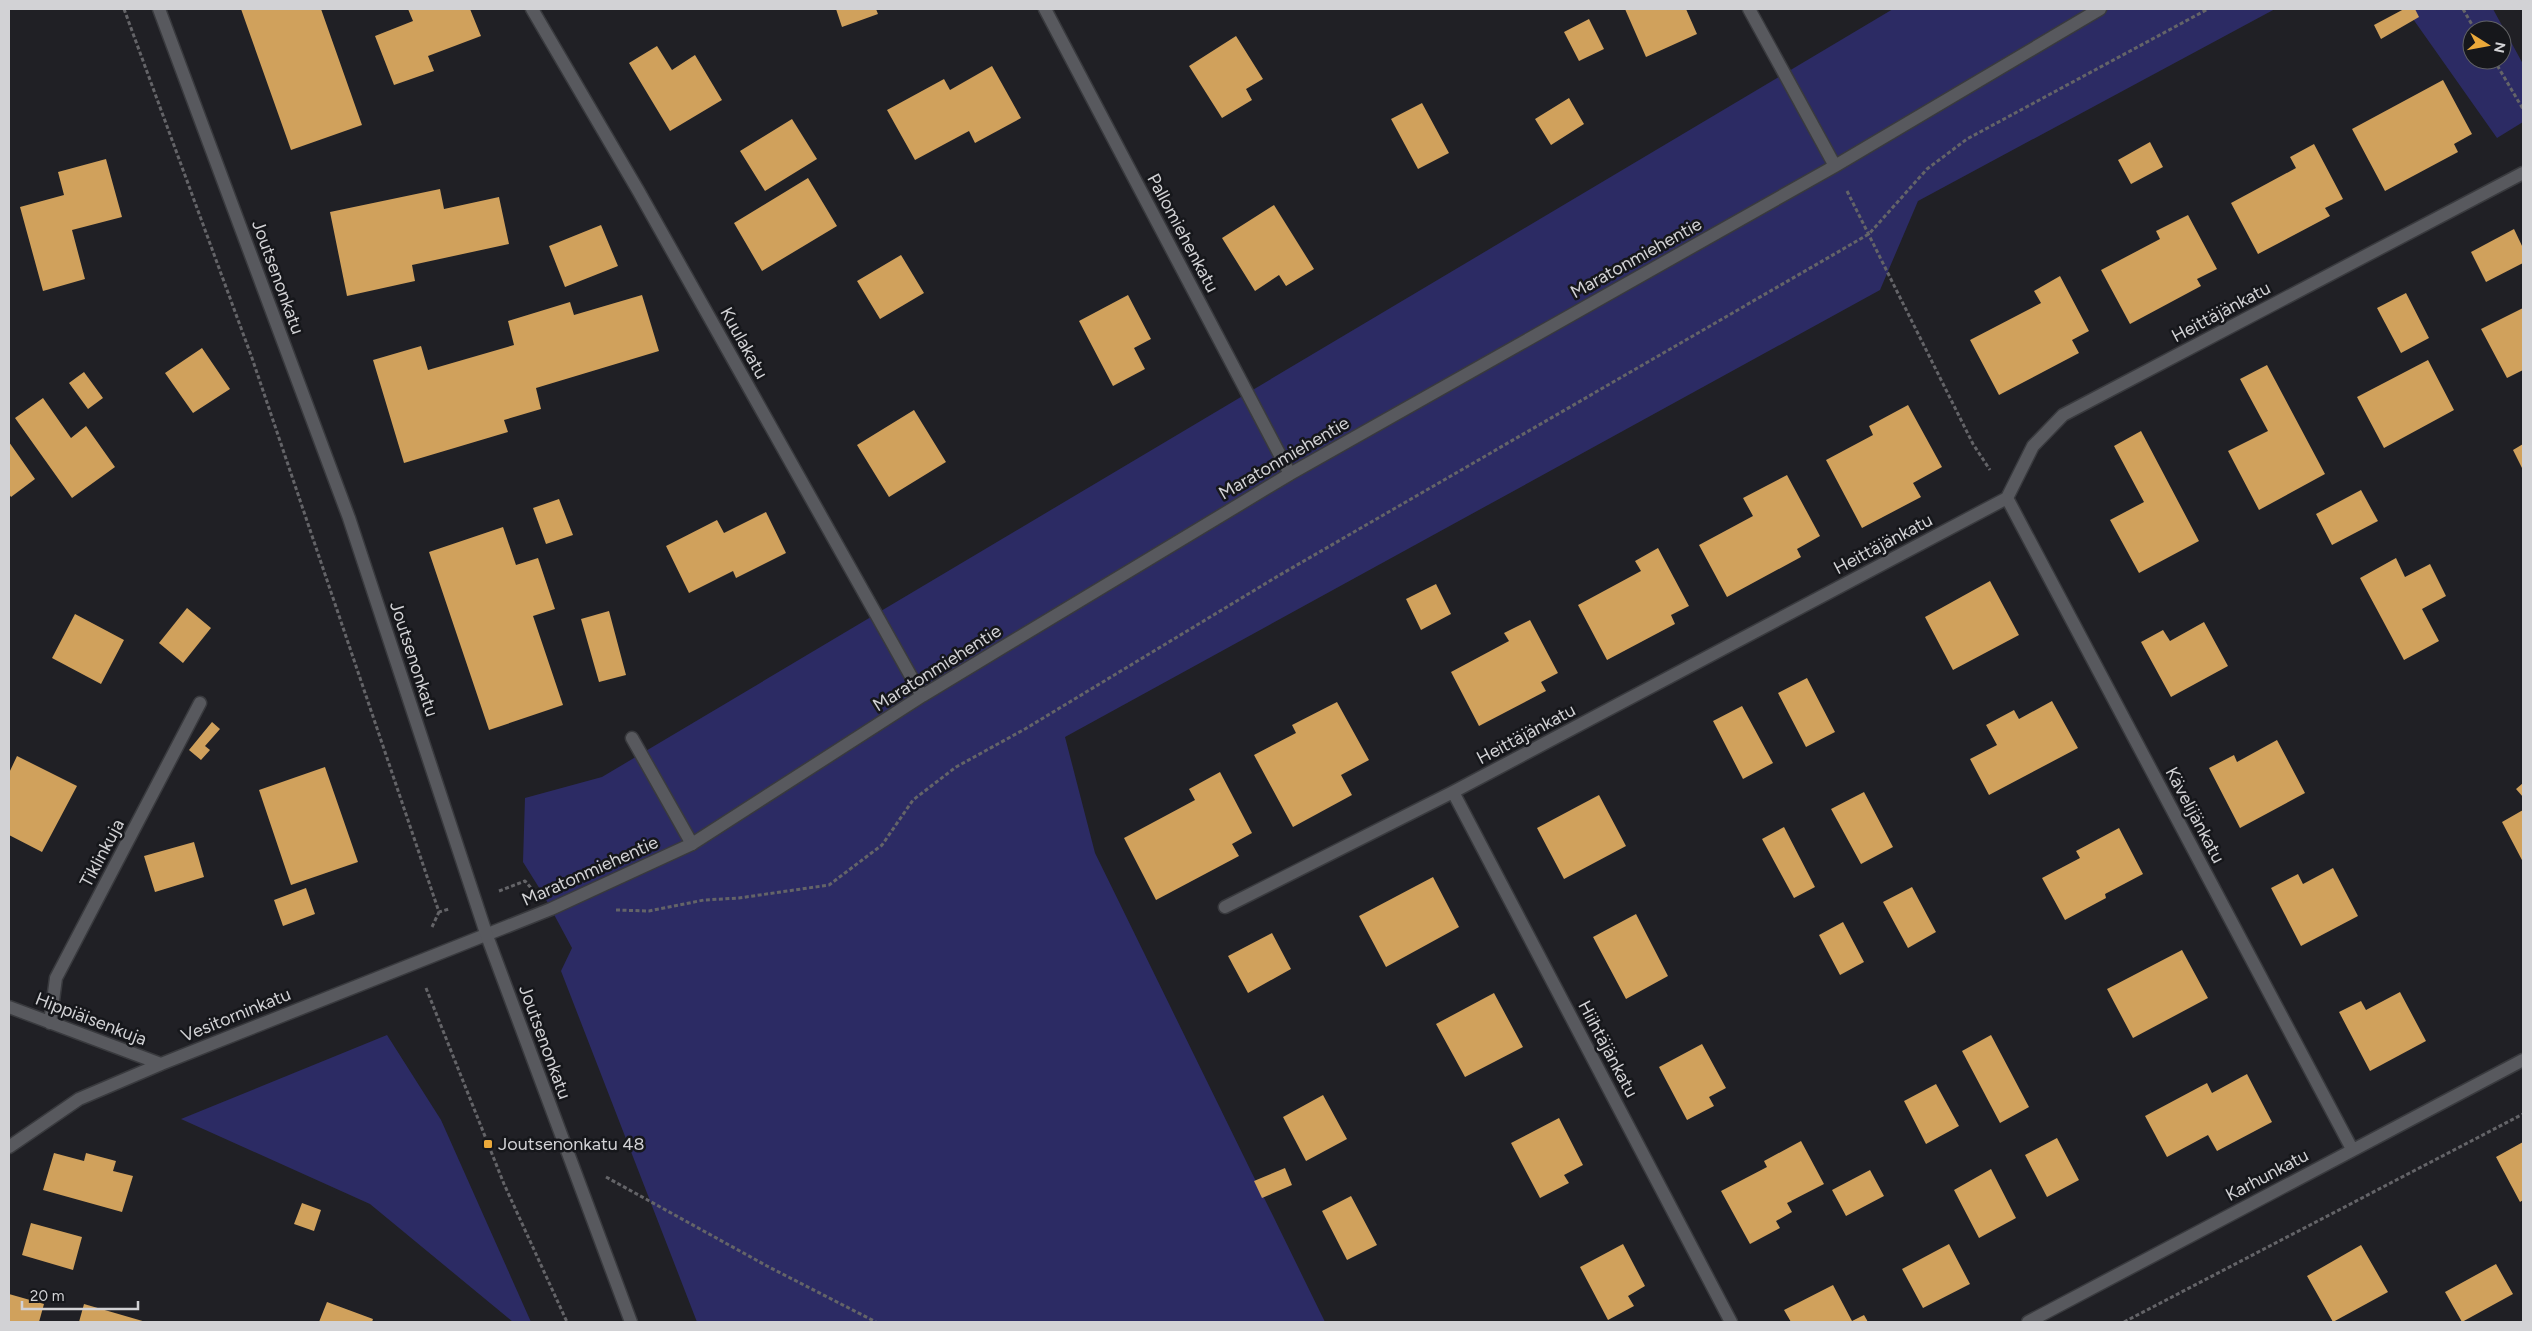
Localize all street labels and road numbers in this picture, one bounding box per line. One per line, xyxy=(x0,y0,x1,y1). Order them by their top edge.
street label: Pallomiehenkatu xyxy=(1142,170,1224,296)
street label: Maratonmiehentie xyxy=(1566,213,1706,303)
street label: Joutsenonkatu xyxy=(247,217,309,337)
street label: Heittäjänkatu xyxy=(2168,277,2274,347)
street label: Kuulakatu xyxy=(715,303,773,383)
street label: Maratonmiehentie xyxy=(1215,412,1353,504)
street label: Heittäjänkatu xyxy=(1830,509,1936,579)
street label: Joutsenonkatu xyxy=(385,599,443,719)
street label: Maratonmiehentie xyxy=(869,620,1005,716)
street label: Heittäjänkatu xyxy=(1473,699,1579,769)
street label: Kävelijänkatu xyxy=(2160,763,2230,867)
street label: Tiklinkuja xyxy=(75,815,129,891)
street label: Maratonmiehentie xyxy=(518,831,662,911)
street label: Joutsenonkatu xyxy=(514,982,576,1102)
street label: Vesitorninkatu xyxy=(178,983,294,1047)
street label: Hippiäisenkuja xyxy=(32,988,150,1050)
street label: Hiihtäjänkatu xyxy=(1573,997,1643,1101)
street label: Karhunkatu xyxy=(2222,1144,2312,1206)

